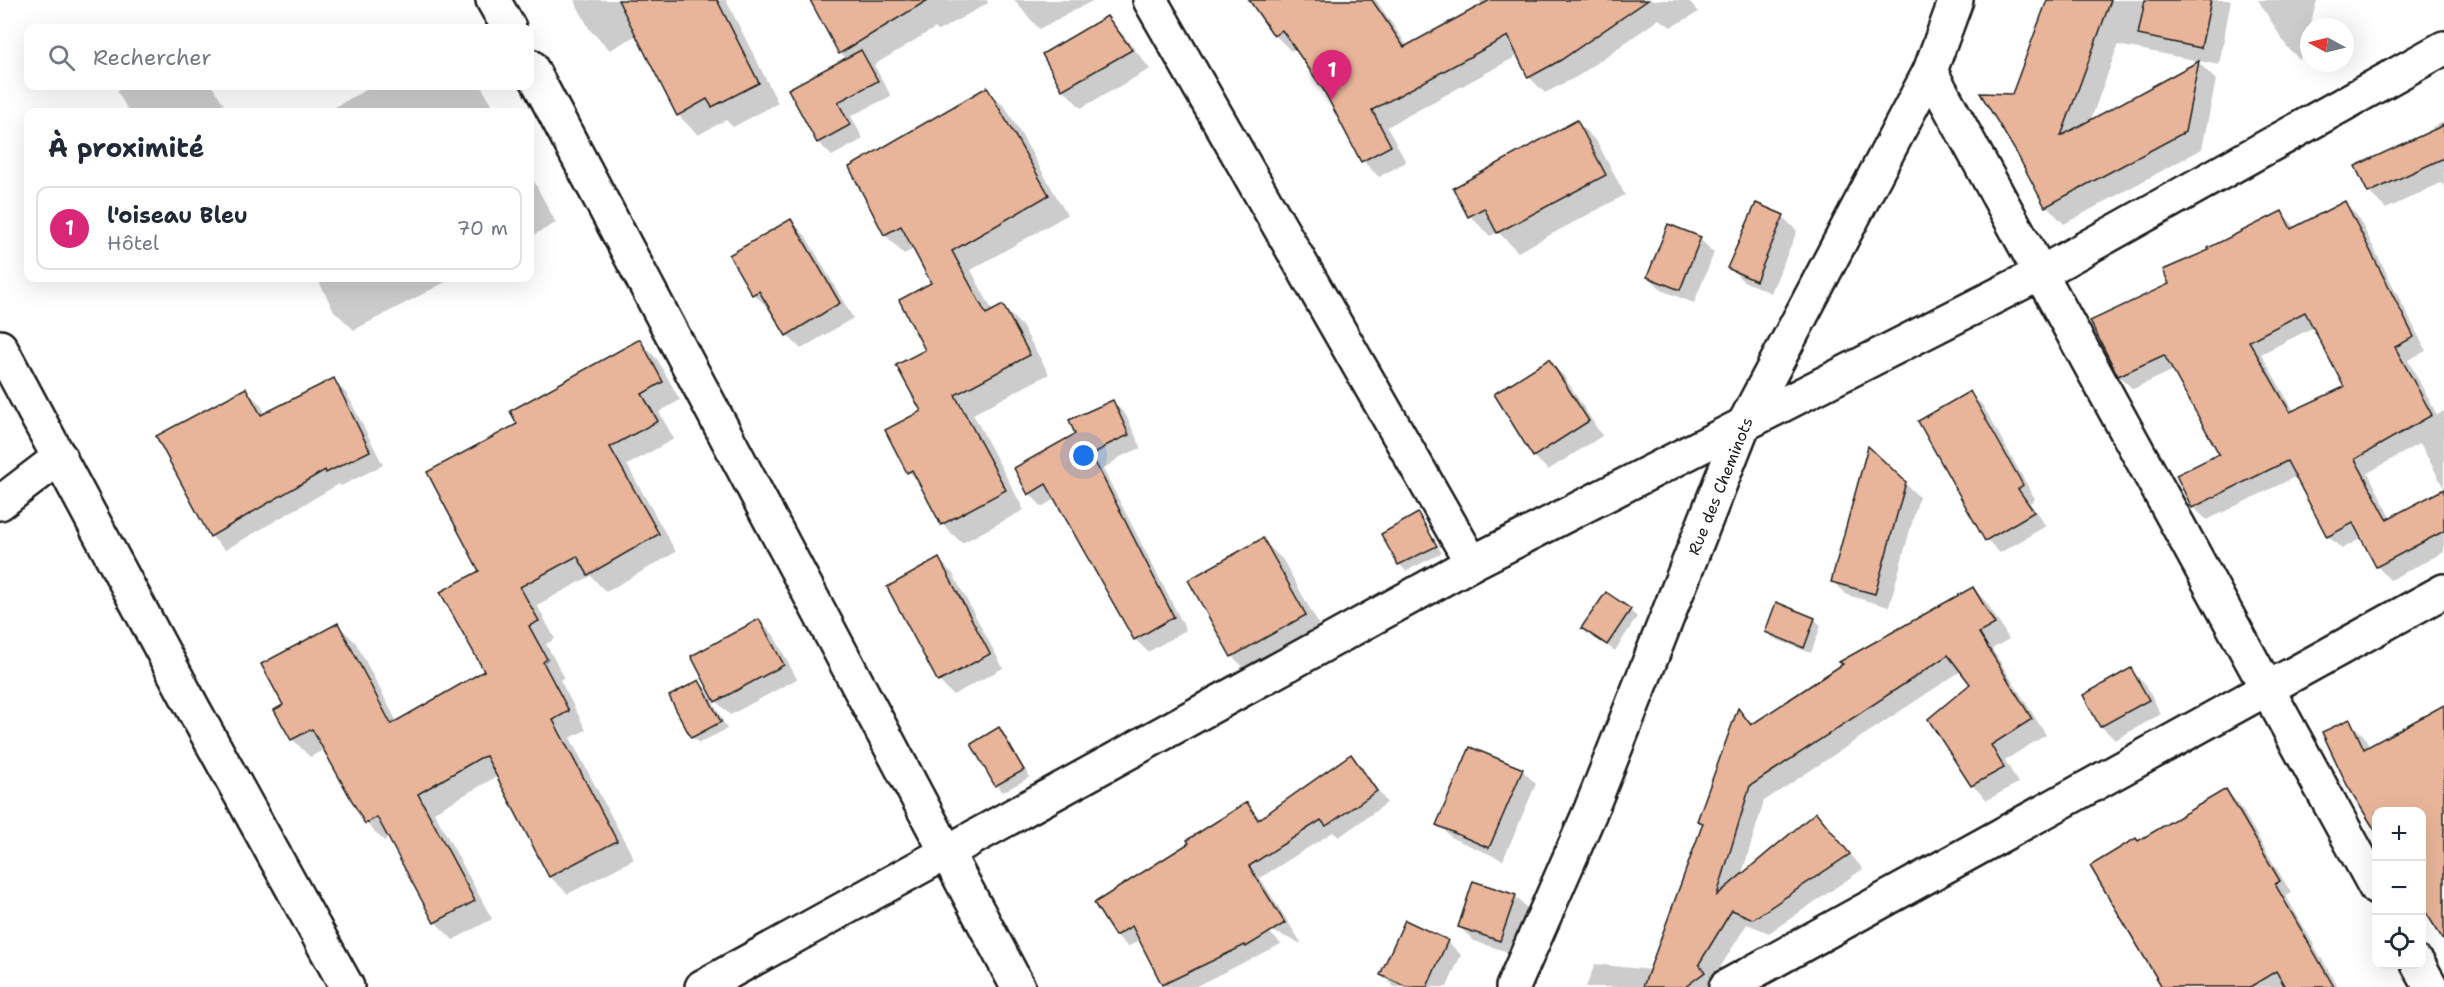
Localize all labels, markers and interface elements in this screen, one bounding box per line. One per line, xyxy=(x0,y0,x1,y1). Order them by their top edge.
north arrow xyxy=(2300,18,2354,72)
search box xyxy=(24,24,534,90)
icon: search xyxy=(45,41,78,74)
text: Rechercher xyxy=(93,43,212,72)
pin: 1 xyxy=(1312,51,1352,100)
text: À proximité xyxy=(48,130,204,165)
text: l'oiseau Bleu xyxy=(107,201,248,230)
text: 1 xyxy=(65,215,74,241)
text: 70 m xyxy=(456,215,508,241)
text: Hôtel xyxy=(107,230,159,256)
street label: Rue des Cheminots xyxy=(1683,414,1758,558)
your location xyxy=(1069,441,1098,470)
map controls xyxy=(2372,807,2426,969)
button: + xyxy=(2372,807,2426,861)
button: − xyxy=(2372,861,2426,915)
button: locate xyxy=(2372,915,2426,969)

